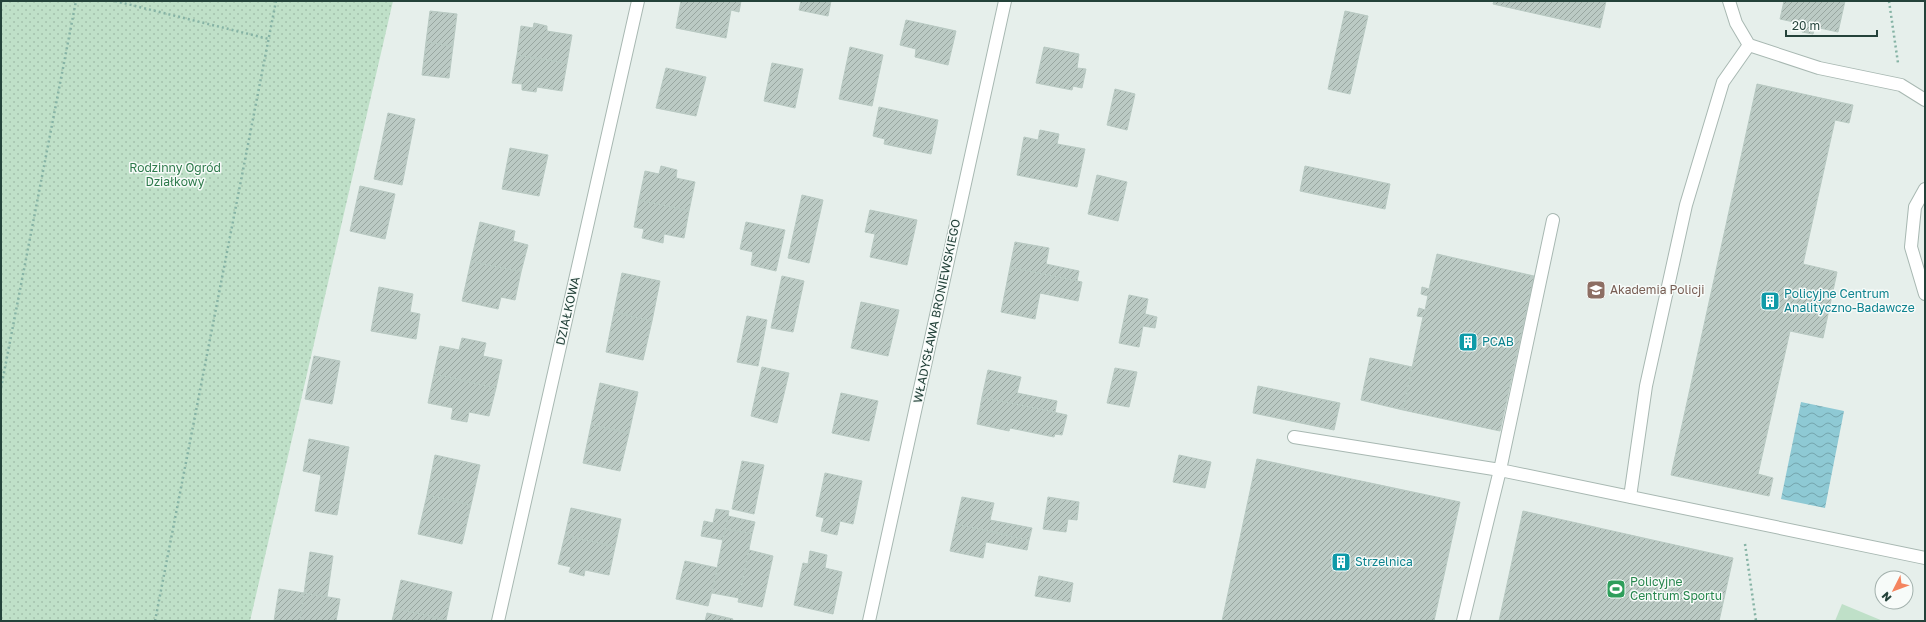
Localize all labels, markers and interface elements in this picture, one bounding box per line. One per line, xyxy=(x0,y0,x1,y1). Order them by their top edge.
scale bar xyxy=(1786,12,1877,38)
text: 20 m xyxy=(1792,18,1820,33)
park label: Rodzinny Ogród Działkowy xyxy=(129,160,221,189)
street label: WŁADYSŁAWA BRONIEWSKIEGO xyxy=(910,217,963,404)
street label: DZIAŁKOWA xyxy=(552,275,583,347)
school or university icon: Akademia Policji xyxy=(1585,279,1607,301)
place label: Akademia Policji xyxy=(1610,282,1704,297)
place label: Policyjne Centrum Analityczno-Badawcze xyxy=(1784,286,1915,315)
building icon: Policyjne Centrum Analityczno-Badawcze xyxy=(1759,290,1781,312)
building icon: PCAB xyxy=(1457,331,1479,353)
place label: PCAB xyxy=(1482,334,1514,349)
building icon: Strzelnica xyxy=(1330,551,1352,573)
place label: Strzelnica xyxy=(1355,554,1413,569)
north arrow xyxy=(1874,570,1914,610)
place label: Policyjne Centrum Sportu xyxy=(1630,574,1722,603)
sports icon: Policyjne Centrum Sportu xyxy=(1605,578,1627,600)
text: N xyxy=(1879,590,1894,604)

